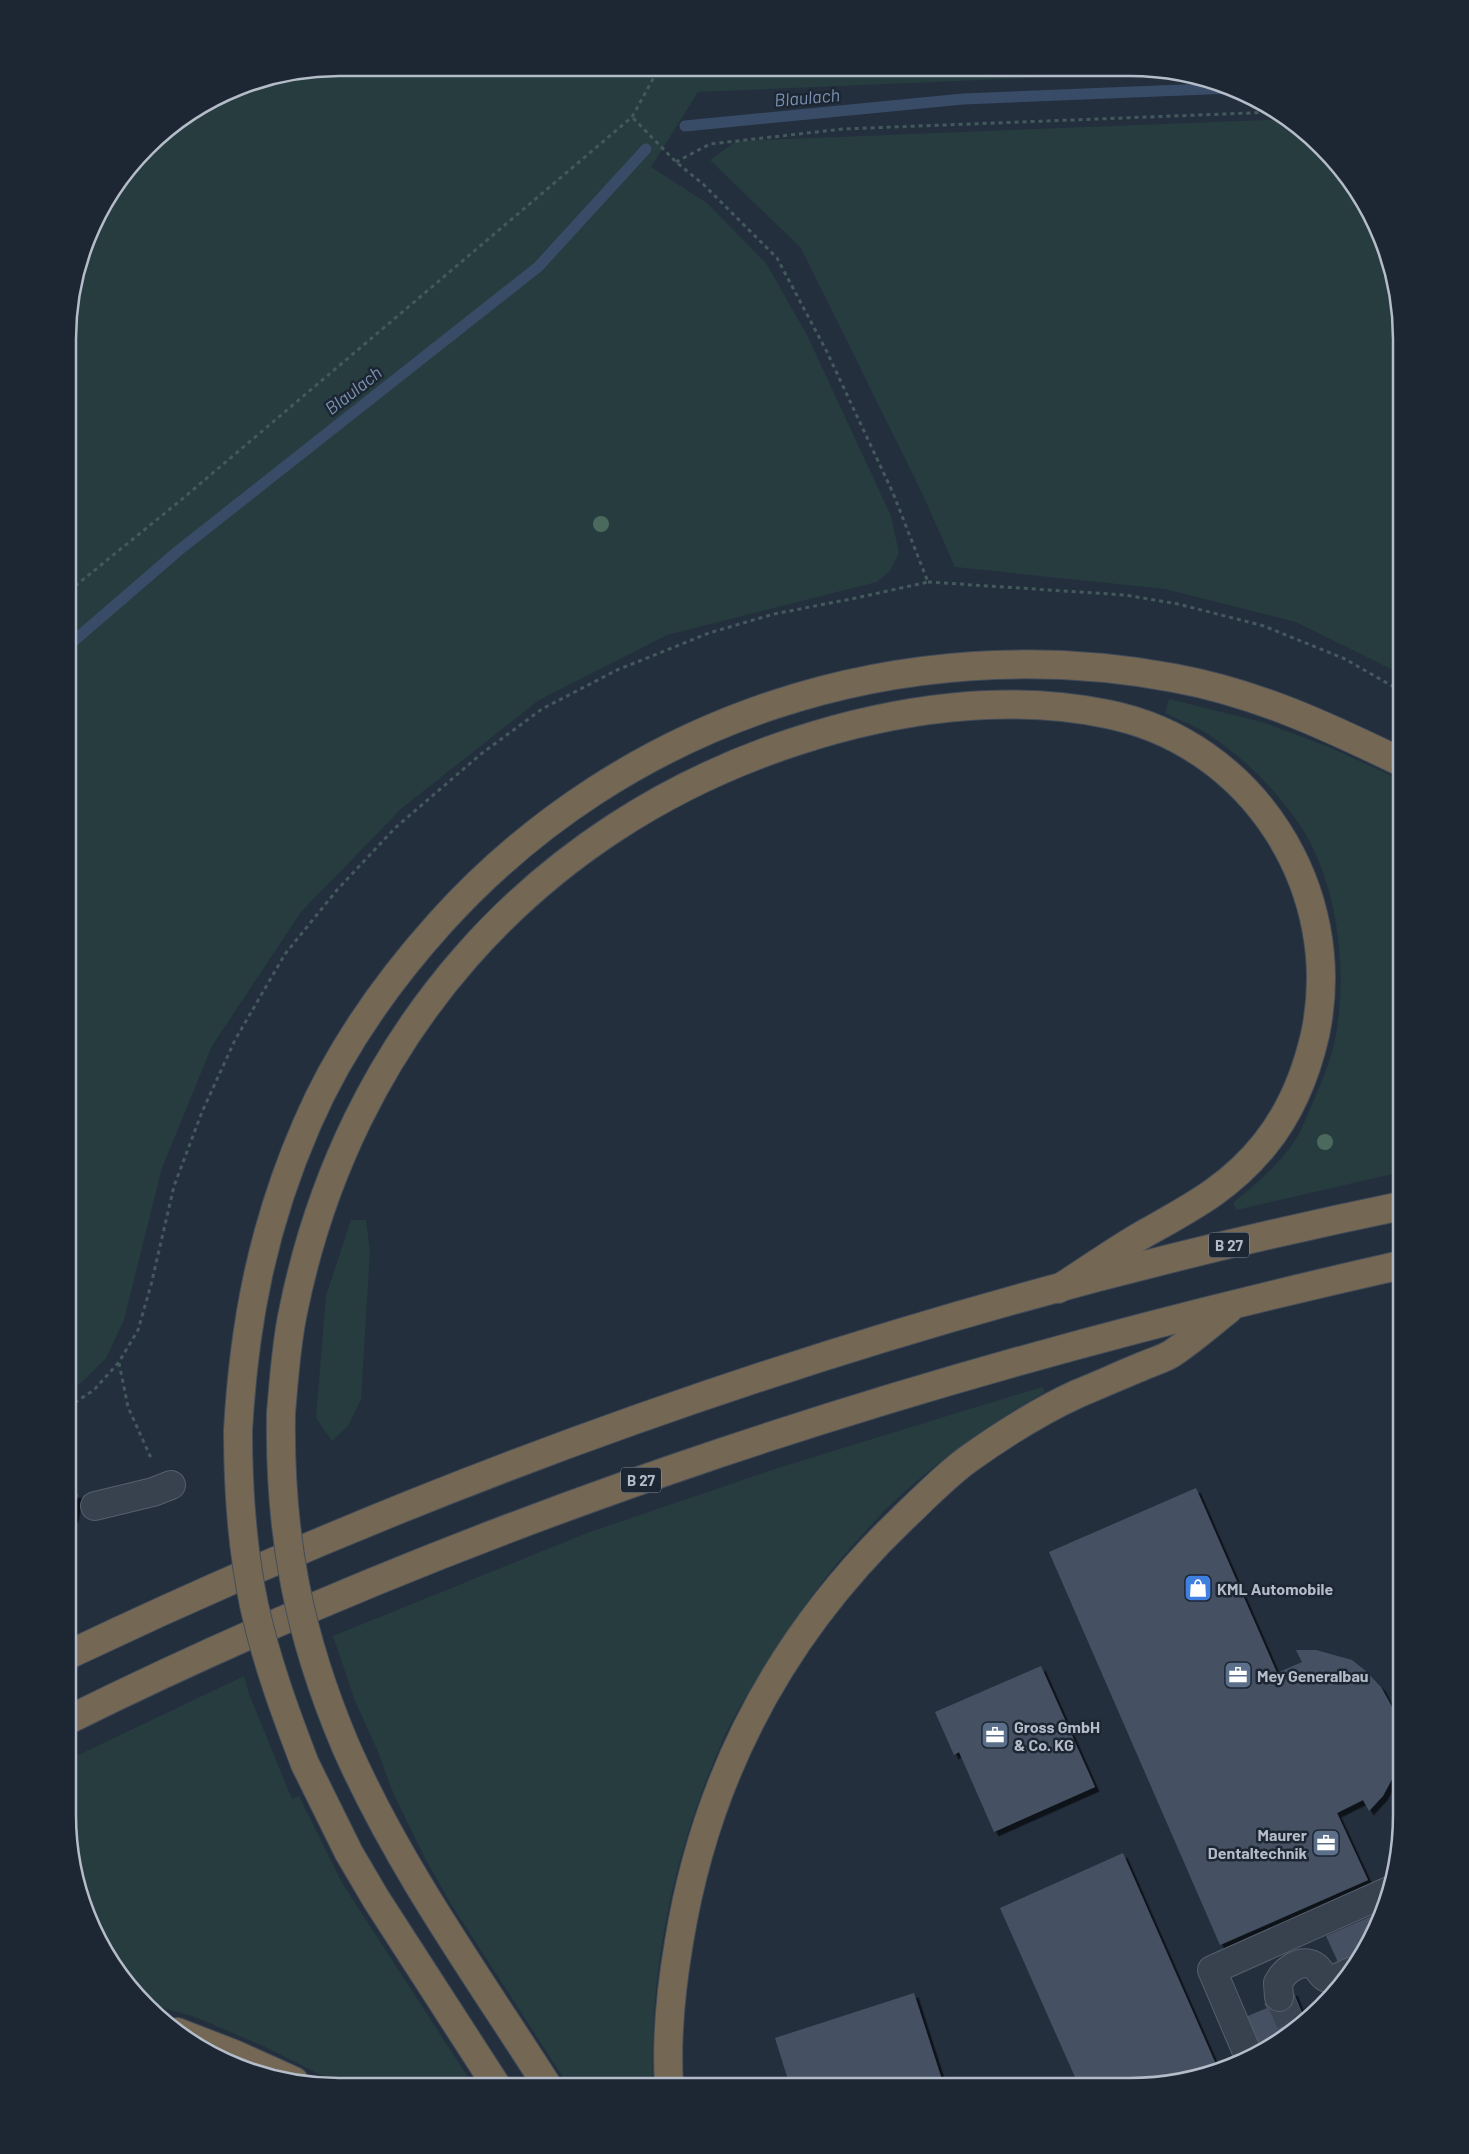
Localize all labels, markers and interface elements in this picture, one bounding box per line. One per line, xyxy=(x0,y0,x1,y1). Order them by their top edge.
water label: Blaulach xyxy=(773,83,841,111)
water label: Blaulach xyxy=(320,361,386,419)
road number: B 27 xyxy=(1209,1232,1249,1258)
road number: B 27 xyxy=(621,1468,661,1492)
shop icon: KML Automobile xyxy=(1183,1573,1213,1603)
place label: KML Automobile xyxy=(1217,1579,1333,1598)
office icon: Mey Generalbau xyxy=(1223,1660,1253,1690)
place label: Mey Generalbau xyxy=(1257,1666,1369,1685)
place label: Gross GmbH & Co. KG xyxy=(1014,1717,1100,1754)
office icon: Gross GmbH & Co. KG xyxy=(980,1720,1010,1750)
place label: Maurer Dentaltechnik xyxy=(1208,1825,1307,1862)
office icon: Maurer Dentaltechnik xyxy=(1311,1828,1341,1858)

